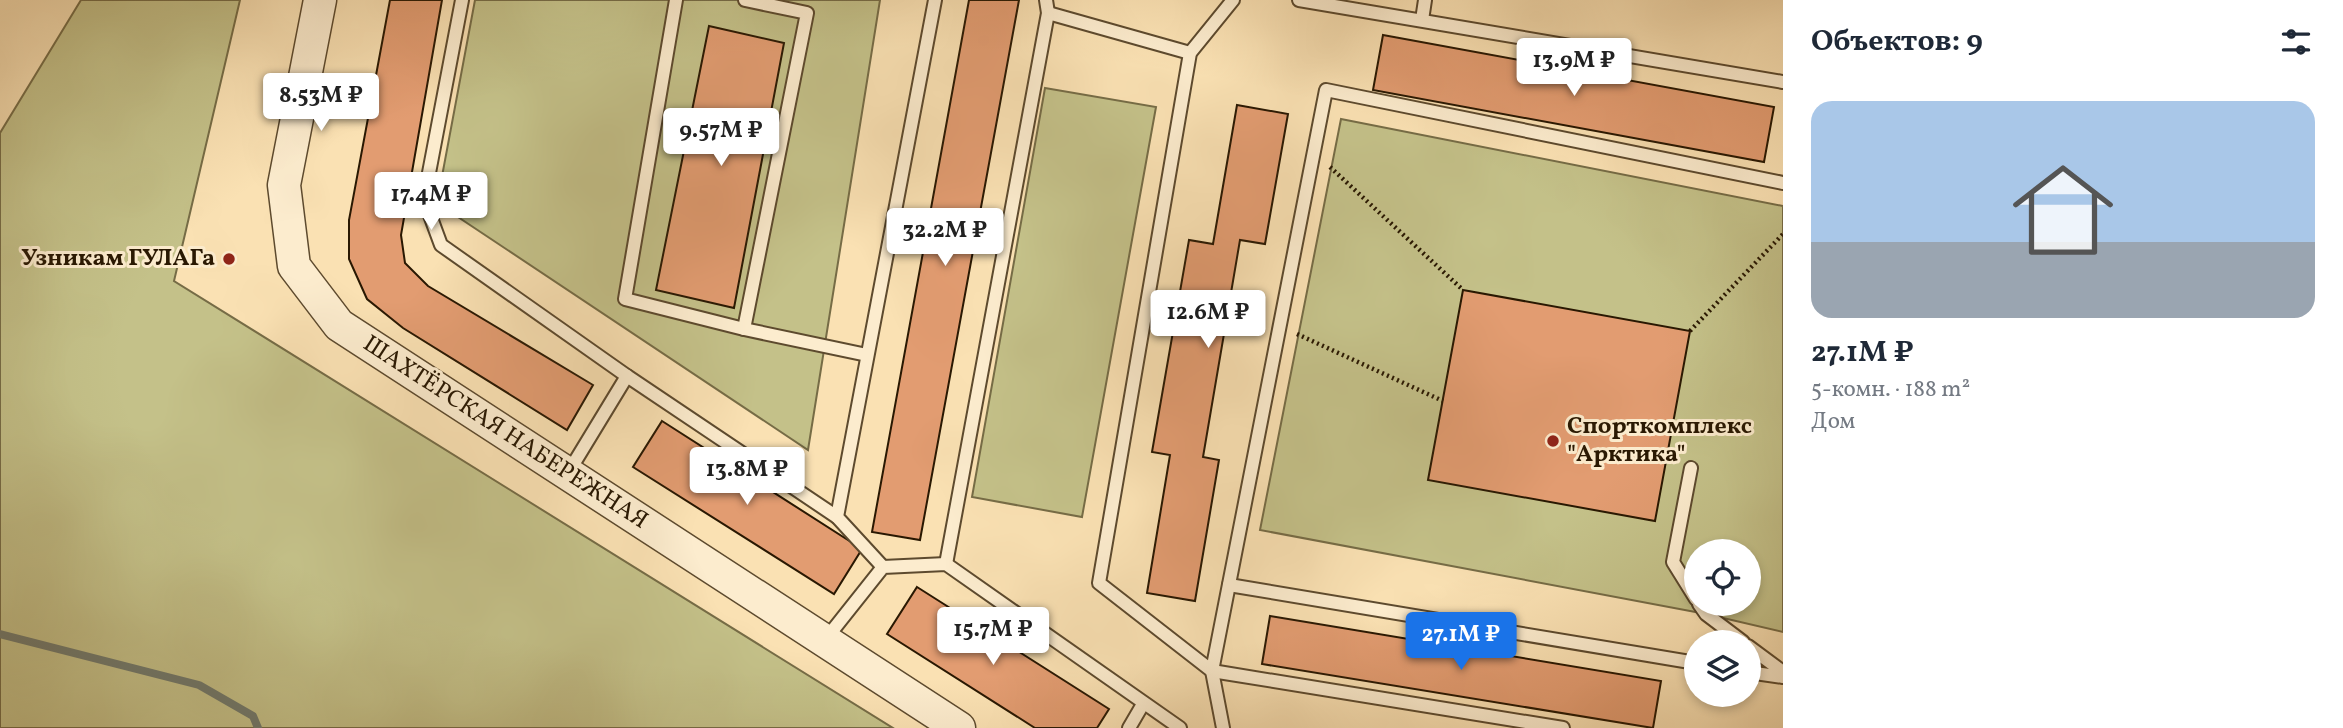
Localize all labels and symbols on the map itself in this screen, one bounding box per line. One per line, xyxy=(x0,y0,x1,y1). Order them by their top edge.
pin: 13.9M ₽ xyxy=(1509,38,1639,98)
pin: 8.53M ₽ xyxy=(256,74,386,133)
pin: 9.57M ₽ xyxy=(656,108,786,168)
pin: 17.4M ₽ xyxy=(366,173,496,232)
pin: 32.2M ₽ xyxy=(880,208,1010,268)
place label: Узникам ГУЛАГа xyxy=(21,242,215,276)
marker: Узникам ГУЛАГа xyxy=(221,251,237,267)
pin: 12.6M ₽ xyxy=(1143,290,1273,350)
street label: ШАХТЁРСКАЯ НАБЕРЕЖНАЯ xyxy=(356,328,654,538)
place label: Спорткомплекс "Арктика" xyxy=(1567,410,1752,472)
marker: Спорткомплекс "Арктика" xyxy=(1545,433,1561,449)
pin: 13.8M ₽ xyxy=(682,448,812,507)
pin: 15.7M ₽ xyxy=(928,608,1058,667)
pin: 27.1M ₽ xyxy=(1396,612,1526,672)

